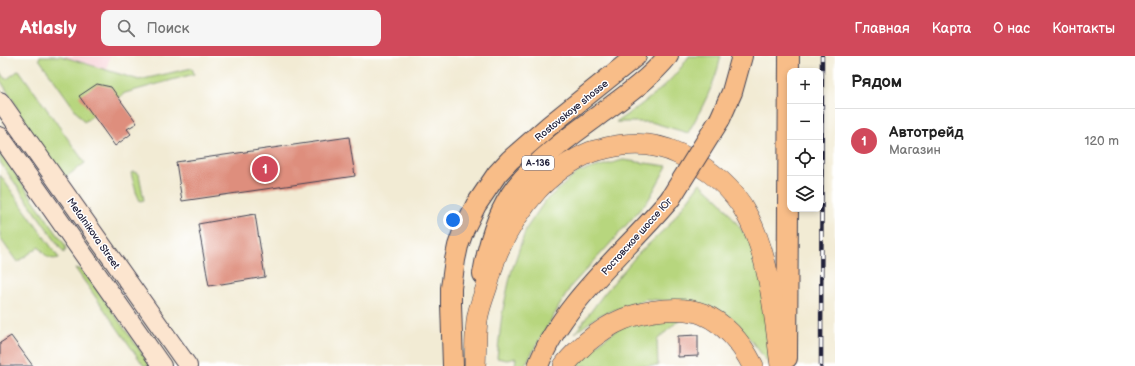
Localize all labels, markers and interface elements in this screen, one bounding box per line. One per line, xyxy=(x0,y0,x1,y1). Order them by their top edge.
search box xyxy=(101,10,381,46)
text: Atlasly xyxy=(20,17,77,40)
icon: search xyxy=(115,17,137,39)
text: Поиск xyxy=(147,19,189,38)
text: Главная xyxy=(855,20,910,37)
text: Карта xyxy=(932,20,971,37)
text: О нас xyxy=(993,20,1030,37)
text: Контакты xyxy=(1052,20,1115,37)
map controls xyxy=(787,68,823,212)
button: + xyxy=(787,68,823,104)
text: Рядом xyxy=(851,72,902,92)
street label: Rostovskoye shosse xyxy=(533,78,611,144)
button: − xyxy=(787,104,823,140)
text: Автотрейд xyxy=(889,123,963,142)
text: 1 xyxy=(861,133,867,149)
text: 120 m xyxy=(1084,133,1119,149)
button: locate xyxy=(787,140,823,176)
text: Магазин xyxy=(889,142,941,158)
pin: 1 xyxy=(252,154,278,184)
road number: А-136 xyxy=(522,156,554,170)
button: layers xyxy=(787,176,823,212)
street label: Metalnikova Street xyxy=(64,196,122,271)
street label: Ростовское шоссе Юг xyxy=(599,196,675,278)
your location xyxy=(443,210,463,230)

